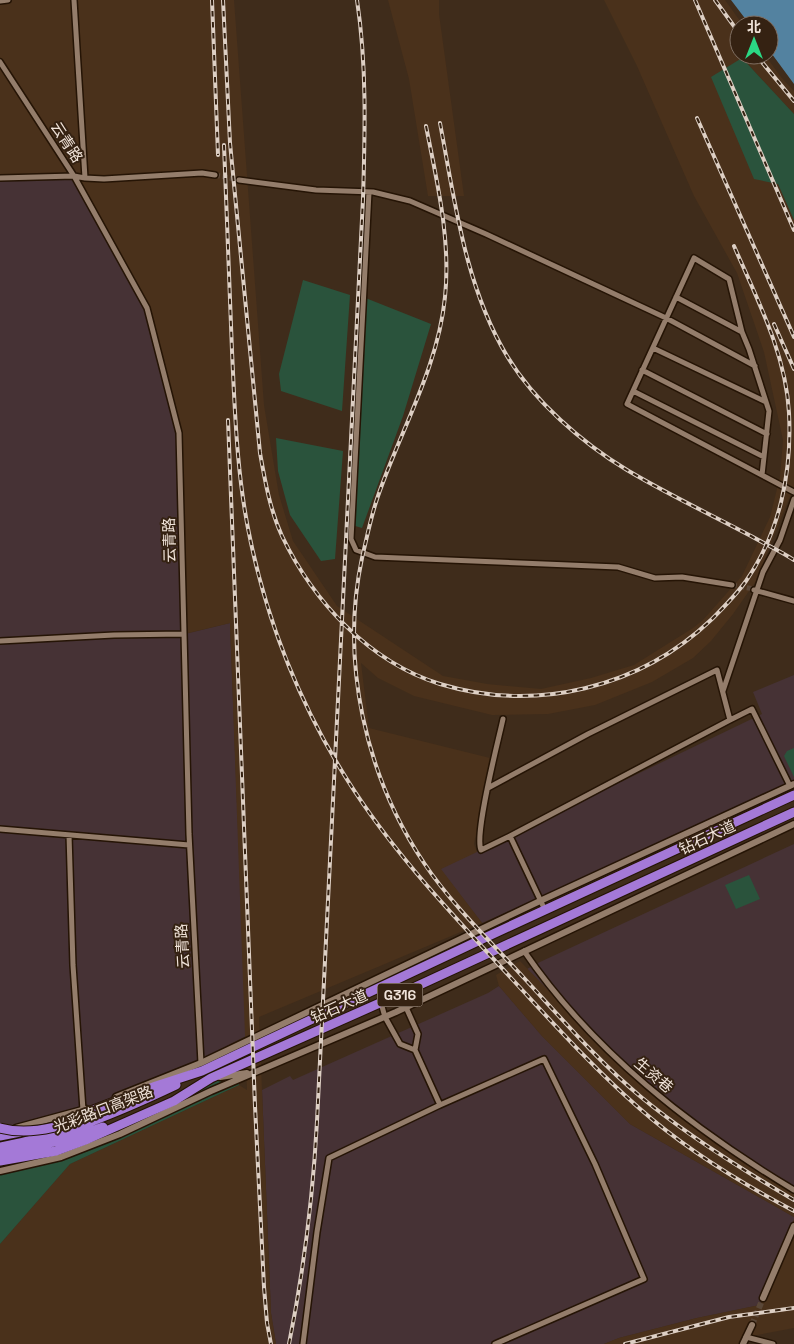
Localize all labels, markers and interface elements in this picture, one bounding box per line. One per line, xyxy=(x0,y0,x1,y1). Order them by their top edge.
north arrow xyxy=(729,15,779,65)
text: 北 xyxy=(747,18,761,36)
street label: 云青路 xyxy=(47,118,87,166)
street label: 云青路 xyxy=(159,517,179,563)
street label: 钻石大道 xyxy=(676,816,738,858)
street label: 云青路 xyxy=(171,923,193,969)
road number: G316 xyxy=(378,984,422,1006)
street label: 钻石大道 xyxy=(308,985,370,1027)
street label: 生资巷 xyxy=(631,1053,677,1097)
street label: 光彩路口高架路 xyxy=(51,1081,155,1137)

